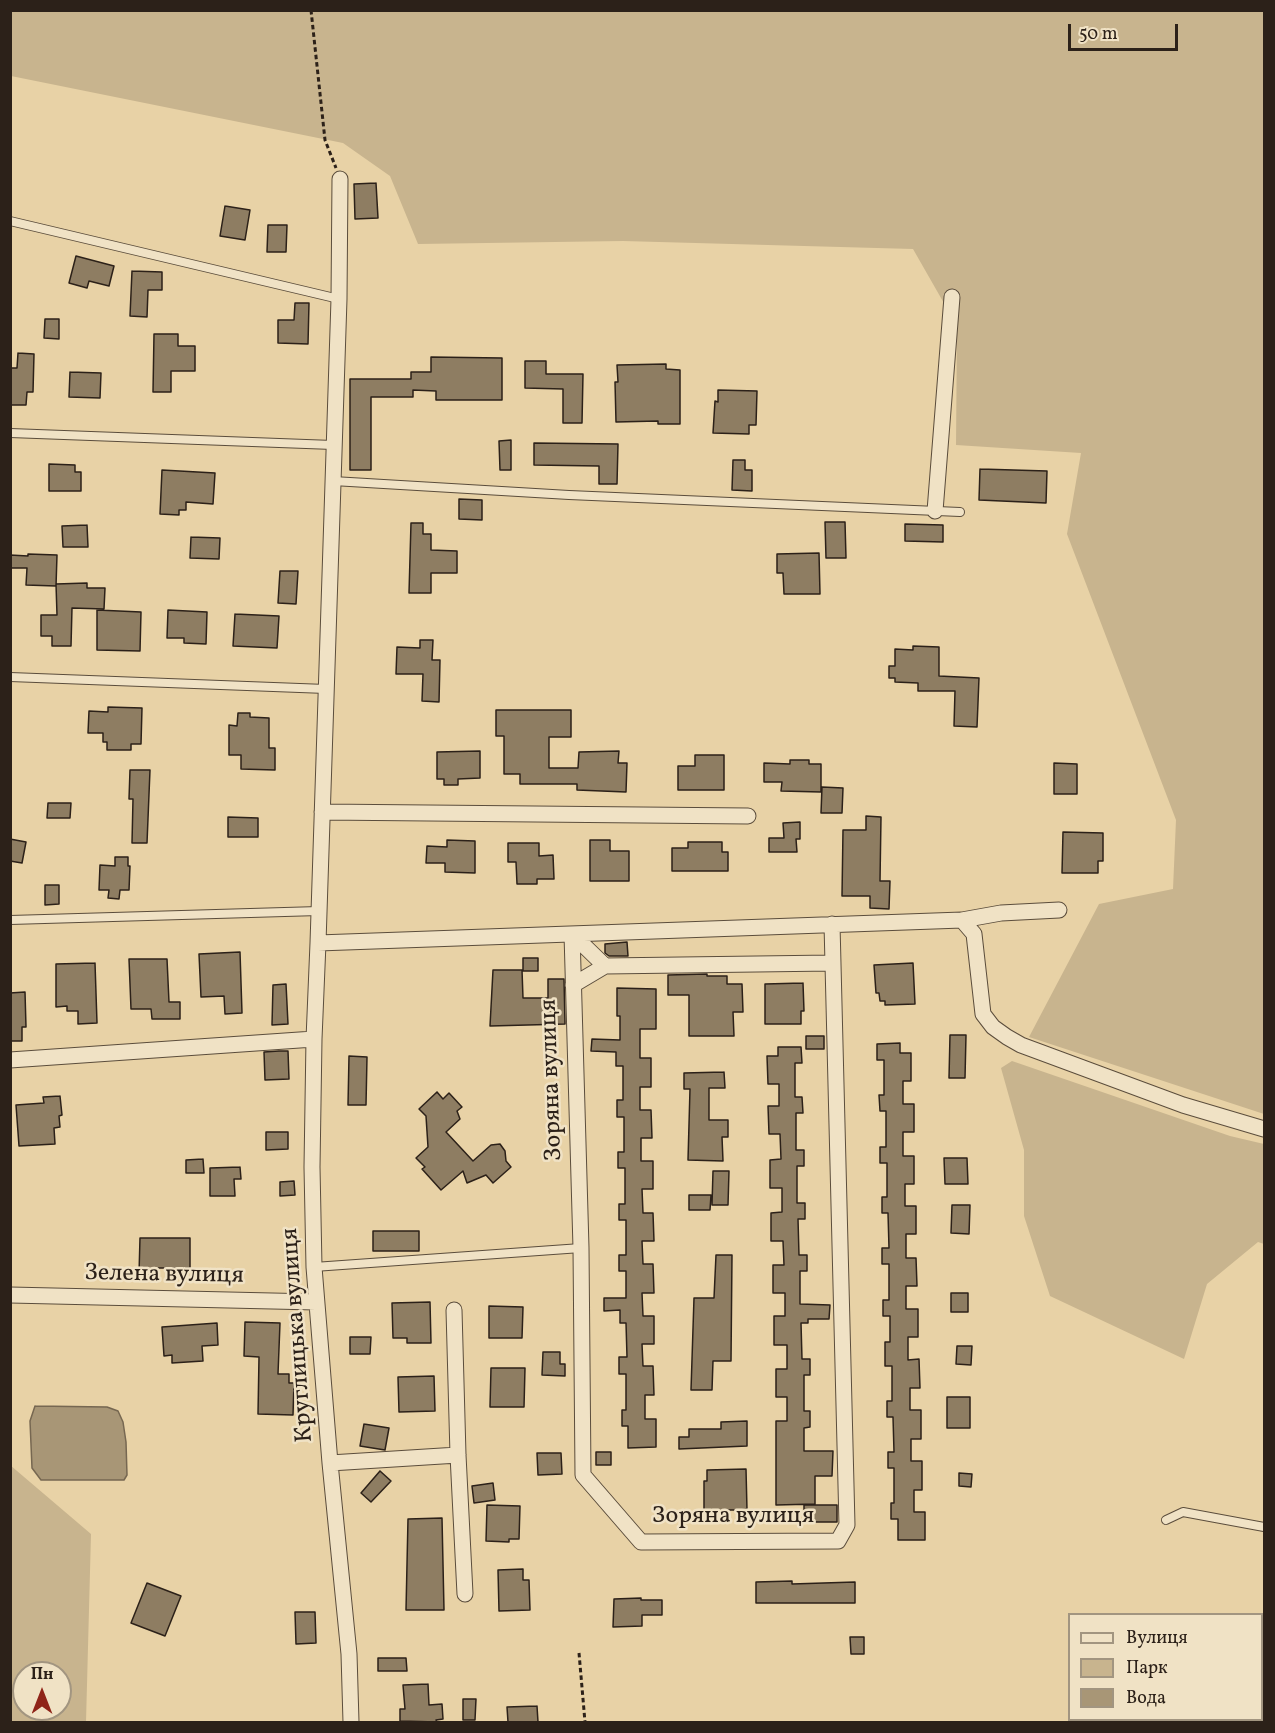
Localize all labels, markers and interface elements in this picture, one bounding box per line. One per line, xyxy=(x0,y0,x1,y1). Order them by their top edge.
scale bar xyxy=(1071,12,1180,50)
text: 50 m xyxy=(1079,22,1118,47)
street label: Зоряна вулиця xyxy=(536,998,570,1162)
street label: Круглицька вулиця xyxy=(277,1227,321,1443)
street label: Зелена вулиця xyxy=(84,1260,244,1292)
street label: Зоряна вулиця xyxy=(652,1504,814,1532)
legend xyxy=(1068,1613,1263,1721)
text: Вулиця xyxy=(1126,1626,1188,1651)
text: Парк xyxy=(1126,1656,1168,1681)
north arrow xyxy=(12,1661,72,1721)
text: Пн xyxy=(31,1664,53,1686)
text: Вода xyxy=(1126,1686,1166,1711)

